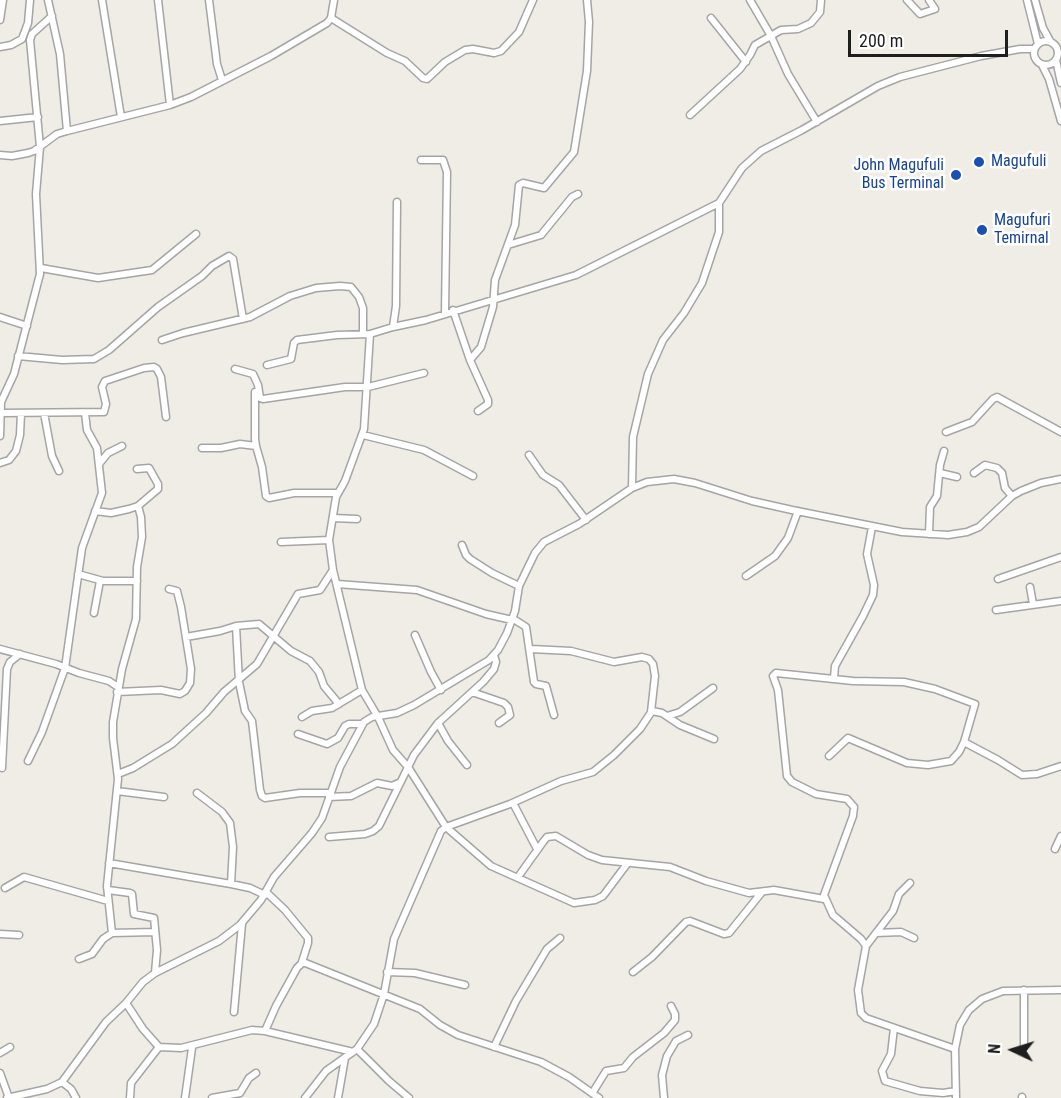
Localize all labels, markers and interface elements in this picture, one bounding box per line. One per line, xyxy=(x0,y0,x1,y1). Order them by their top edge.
scale bar xyxy=(851,18,1012,56)
text: 200 m xyxy=(859,30,903,51)
place label: Magufuli xyxy=(991,152,1047,172)
marker: Magufuli xyxy=(972,155,986,169)
place label: John Magufuli Bus Terminal xyxy=(854,156,944,194)
marker: John Magufuli Bus Terminal xyxy=(949,168,963,182)
place label: Magufuri Temirnal xyxy=(994,211,1051,249)
marker: Magufuri Temirnal xyxy=(975,223,989,237)
north arrow xyxy=(983,1020,1043,1080)
text: N xyxy=(985,1043,1004,1054)

